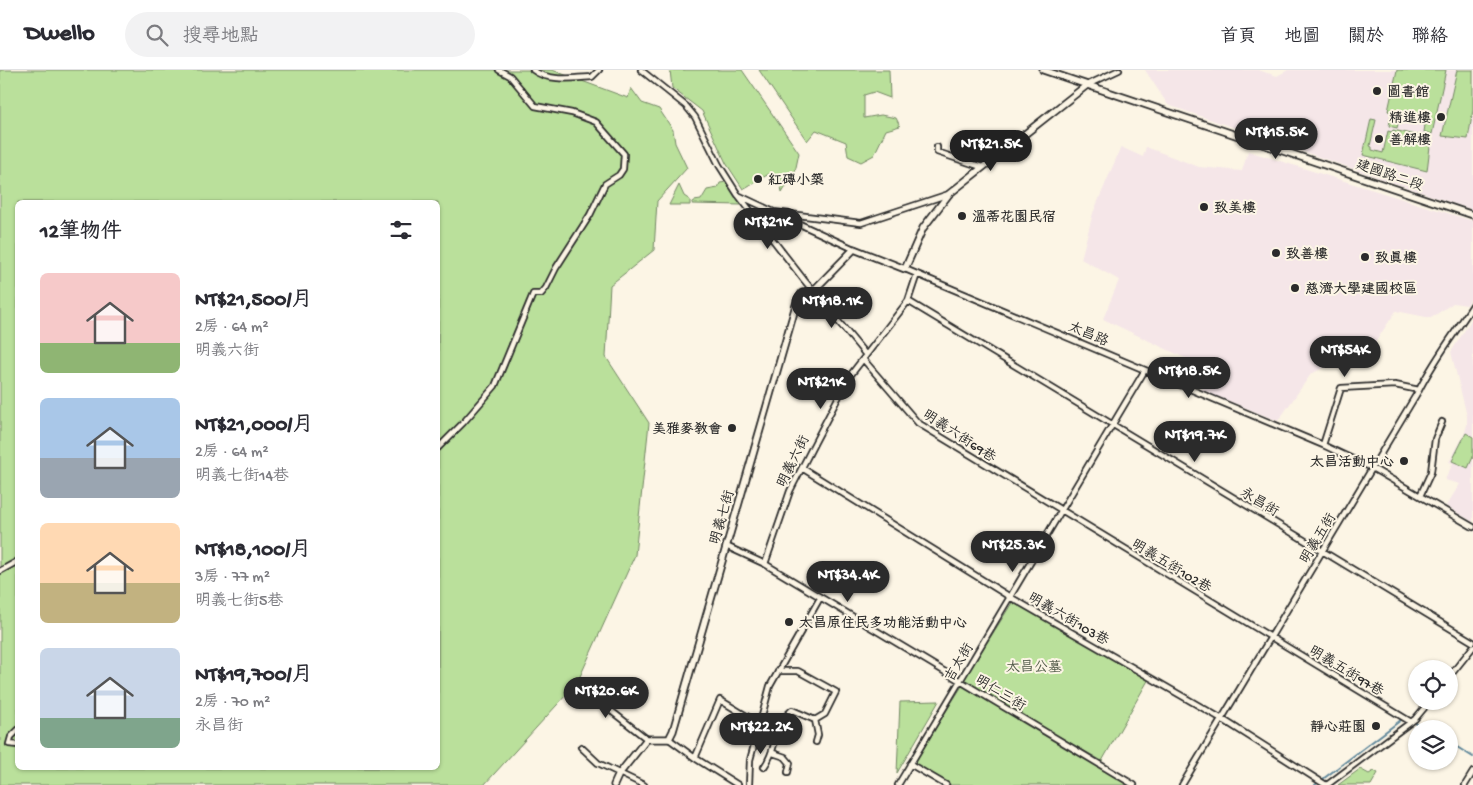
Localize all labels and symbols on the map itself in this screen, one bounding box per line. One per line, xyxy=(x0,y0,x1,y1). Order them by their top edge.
place label: 圖書館 xyxy=(1387,84,1429,102)
marker: 圖書館 xyxy=(1371,85,1383,97)
place label: 精進樓 xyxy=(1389,111,1431,128)
marker: 精進樓 xyxy=(1435,111,1447,123)
pin: NT$15.5K xyxy=(1224,118,1328,160)
pin: NT$21.5K xyxy=(939,129,1043,172)
marker: 善解樓 xyxy=(1373,133,1385,145)
place label: 善解樓 xyxy=(1389,133,1431,150)
street label: 建國路二段 xyxy=(1353,156,1425,196)
marker: 紅磚小築 xyxy=(752,173,764,185)
place label: 紅磚小築 xyxy=(768,173,824,190)
marker: 致美樓 xyxy=(1198,201,1210,213)
place label: 致美樓 xyxy=(1214,201,1256,218)
pin: NT$21K xyxy=(727,208,809,250)
place label: 溫蒂花園民宿 xyxy=(972,209,1056,227)
marker: 溫蒂花園民宿 xyxy=(956,210,968,222)
marker: 致善樓 xyxy=(1270,247,1282,259)
place label: 致善樓 xyxy=(1286,247,1328,264)
place label: 致真樓 xyxy=(1375,250,1417,268)
marker: 致真樓 xyxy=(1359,251,1371,263)
place label: 慈濟大學建國校區 xyxy=(1305,281,1417,299)
marker: 慈濟大學建國校區 xyxy=(1289,282,1301,294)
pin: NT$18.1K xyxy=(780,286,884,329)
street label: 太昌路 xyxy=(1065,318,1111,351)
pin: NT$54K xyxy=(1304,336,1386,378)
pin: NT$18.5K xyxy=(1137,356,1241,399)
pin: NT$21K xyxy=(780,368,862,410)
street label: 明義六街69巷 xyxy=(919,406,1000,468)
pin: NT$19.7K xyxy=(1143,420,1247,463)
place label: 美雅麥教會 xyxy=(652,422,722,439)
marker: 美雅麥教會 xyxy=(726,422,738,434)
street label: 明義六街 xyxy=(773,433,814,491)
place label: 太昌活動中心 xyxy=(1310,454,1394,472)
marker: 太昌活動中心 xyxy=(1398,455,1410,467)
street label: 永昌街 xyxy=(1236,484,1282,521)
street label: 明義七街 xyxy=(707,488,739,547)
street label: 明義五街 xyxy=(1297,510,1341,568)
pin: NT$25.3K xyxy=(961,530,1065,573)
street label: 明義五街102巷 xyxy=(1128,536,1215,598)
pin: NT$34.4K xyxy=(796,560,900,603)
street label: 明義六街103巷 xyxy=(1024,589,1113,651)
place label: 太昌原住民多功能活動中心 xyxy=(799,615,967,633)
marker: 太昌原住民多功能活動中心 xyxy=(783,616,795,628)
street label: 吉太街 xyxy=(941,640,978,686)
street label: 明義五街97巷 xyxy=(1305,642,1388,702)
park label: 太昌公墓 xyxy=(1006,659,1062,677)
street label: 明仁三街 xyxy=(971,672,1029,716)
pin: NT$20.6K xyxy=(554,676,658,719)
pin: NT$22.2K xyxy=(709,712,813,755)
place label: 靜心莊園 xyxy=(1310,719,1366,737)
marker: 靜心莊園 xyxy=(1370,720,1382,732)

